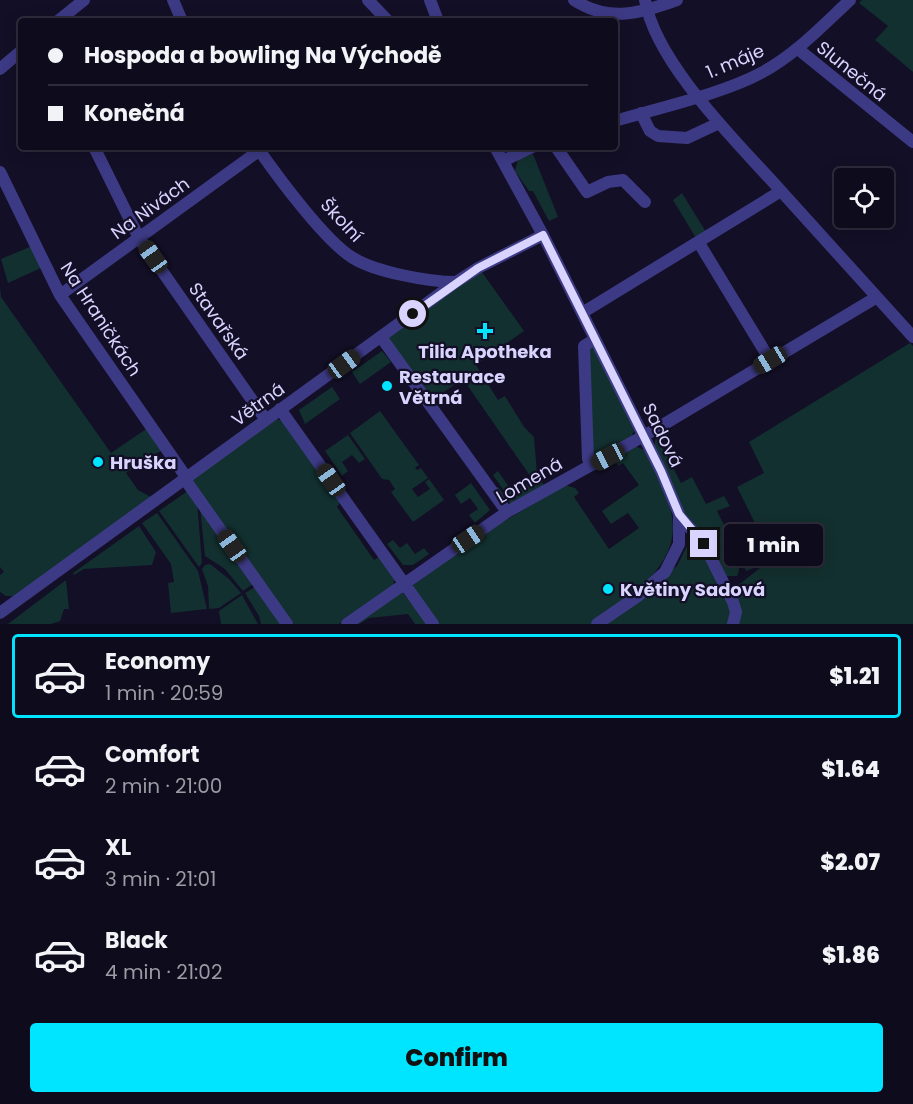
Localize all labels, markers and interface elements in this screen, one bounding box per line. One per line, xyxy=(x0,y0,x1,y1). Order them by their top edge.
street label: Slunečná xyxy=(812,35,892,107)
street label: 1. máje xyxy=(702,38,768,84)
text: Hospoda a bowling Na Východě xyxy=(84,40,442,71)
text: Konečná xyxy=(84,98,185,129)
map controls xyxy=(834,168,894,228)
button: locate xyxy=(834,168,894,228)
street label: Na Nivách xyxy=(106,171,194,245)
street label: Školní xyxy=(315,193,369,247)
car xyxy=(135,237,171,277)
street label: Na Hraničkách xyxy=(55,257,147,381)
street label: Stavařská xyxy=(183,277,255,365)
route start xyxy=(399,300,426,327)
marker: Tilia Apotheka xyxy=(478,324,492,338)
place label: Tilia Apotheka xyxy=(418,339,552,364)
car xyxy=(750,343,790,377)
car xyxy=(324,346,364,382)
place label: Restaurace Větrná xyxy=(399,364,505,410)
street label: Větrná xyxy=(226,376,290,432)
marker: Restaurace Větrná xyxy=(380,379,394,393)
street label: Sadová xyxy=(637,399,689,471)
car xyxy=(588,441,628,473)
place label: Hruška xyxy=(110,450,176,475)
street label: Lomená xyxy=(491,451,567,509)
marker: Hruška xyxy=(91,455,105,469)
car xyxy=(313,460,349,500)
car xyxy=(448,521,488,557)
callout: 1 min xyxy=(725,523,824,565)
car xyxy=(214,526,250,566)
route end xyxy=(690,530,717,557)
text: 1 min xyxy=(747,531,800,559)
place label: Květiny Sadová xyxy=(620,577,765,602)
marker: Květiny Sadová xyxy=(601,582,615,596)
text: Economy xyxy=(105,646,210,677)
icon: car xyxy=(33,649,87,703)
text: $1.21 xyxy=(829,661,880,692)
text: 1 min · 20:59 xyxy=(105,679,223,707)
text: Comfort xyxy=(105,739,199,770)
icon: car xyxy=(33,742,87,796)
text: $1.64 xyxy=(821,754,880,785)
text: 2 min · 21:00 xyxy=(105,772,222,800)
text: XL xyxy=(105,832,131,863)
icon: car xyxy=(33,835,87,889)
text: $2.07 xyxy=(820,847,880,878)
text: 3 min · 21:01 xyxy=(105,865,216,893)
text: Black xyxy=(105,925,168,956)
icon: car xyxy=(33,928,87,982)
text: $1.86 xyxy=(822,940,880,971)
text: 4 min · 21:02 xyxy=(105,958,222,986)
button: Confirm xyxy=(30,1023,883,1092)

